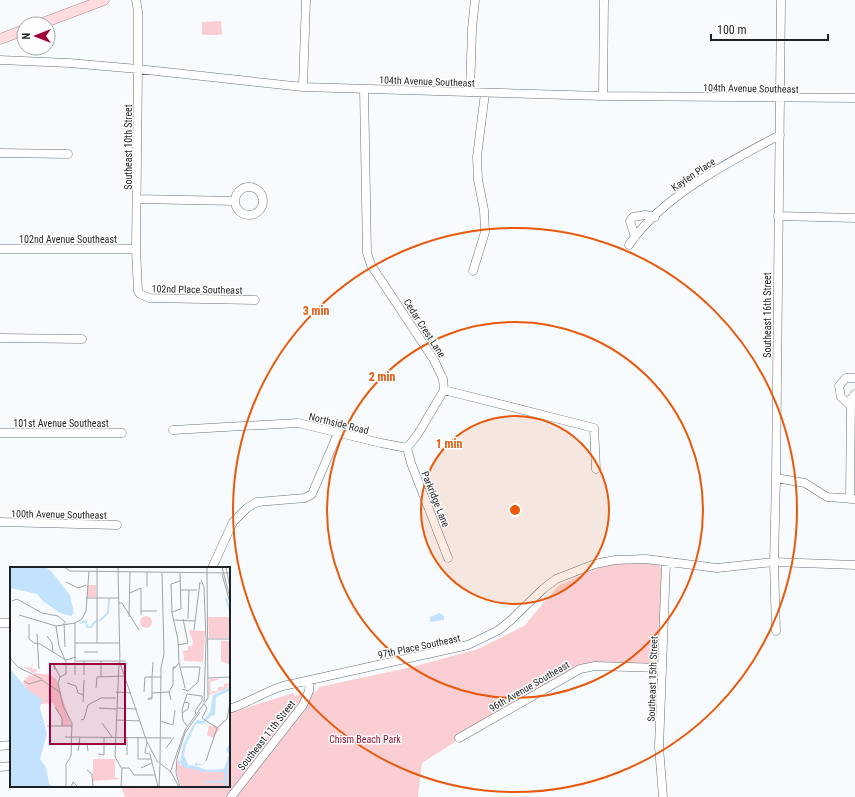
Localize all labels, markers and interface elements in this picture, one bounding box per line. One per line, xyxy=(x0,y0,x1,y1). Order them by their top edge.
north arrow xyxy=(16,16,56,56)
scale bar xyxy=(711,16,828,42)
text: 100 m xyxy=(717,23,747,37)
text: N xyxy=(20,32,33,39)
street label: 104th Avenue Southeast xyxy=(379,74,475,89)
street label: 104th Avenue Southeast xyxy=(703,82,799,95)
street label: Southeast 10th Street xyxy=(123,104,134,190)
street label: Kaylen Place xyxy=(669,156,718,193)
street label: 102nd Avenue Southeast xyxy=(19,234,117,245)
street label: Southeast 16th Street xyxy=(762,272,773,358)
street label: 102nd Place Southeast xyxy=(151,283,243,296)
street label: Cedar Crest Lane xyxy=(402,297,448,360)
text: 3 min xyxy=(303,304,329,318)
text: 2 min xyxy=(369,370,395,384)
street label: Northside Road xyxy=(308,411,370,436)
street label: 101st Avenue Southeast xyxy=(13,418,109,429)
text: 1 min xyxy=(436,437,462,451)
street label: Parkridge Lane xyxy=(419,470,452,529)
centre of rings xyxy=(508,503,522,517)
street label: 100th Avenue Southeast xyxy=(11,508,107,521)
inset map xyxy=(10,567,230,787)
street label: 97th Place Southeast xyxy=(377,632,461,661)
street label: Southeast 15th Street xyxy=(646,636,659,722)
street label: 96th Avenue Southeast xyxy=(487,659,571,714)
street label: Southeast 11th Street xyxy=(236,698,297,772)
park label: Chism Beach Park xyxy=(329,734,401,745)

